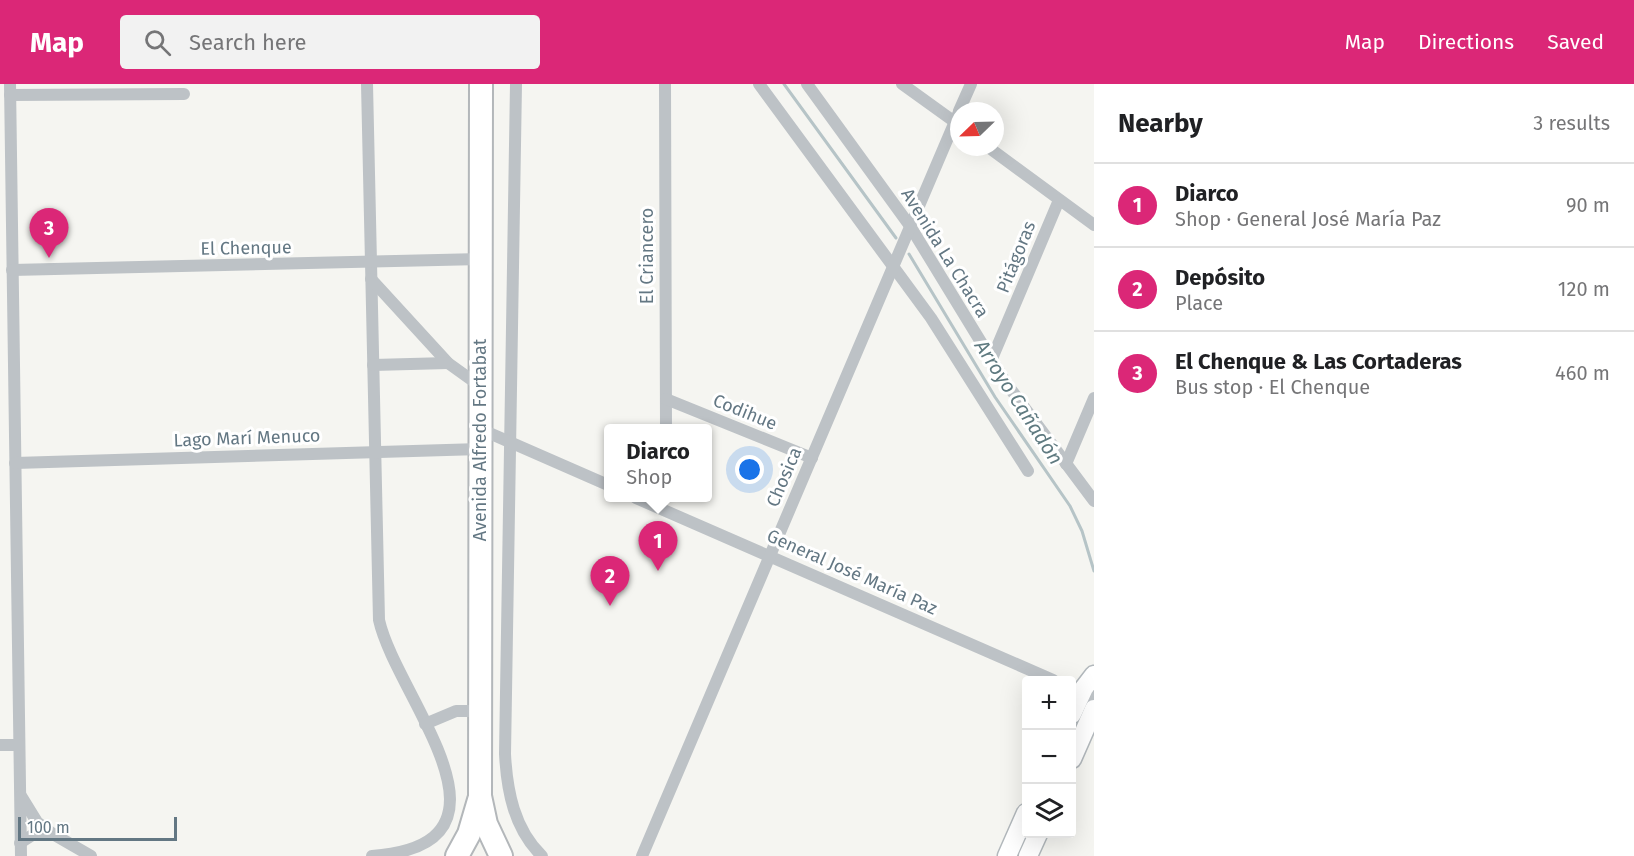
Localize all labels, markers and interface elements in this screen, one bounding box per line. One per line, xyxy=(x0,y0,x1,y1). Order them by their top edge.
search box xyxy=(120,15,540,69)
text: Map xyxy=(30,26,84,59)
icon: search xyxy=(141,26,174,59)
text: Search here xyxy=(189,29,307,56)
text: Map xyxy=(1345,29,1385,55)
text: Directions xyxy=(1418,29,1514,55)
text: Saved xyxy=(1547,29,1604,55)
north arrow xyxy=(950,102,1004,156)
text: Nearby xyxy=(1118,108,1203,139)
text: 3 results xyxy=(1533,111,1610,135)
text: Diarco xyxy=(1175,180,1239,207)
street label: Avenida La Chacra xyxy=(896,184,994,322)
text: 1 xyxy=(1133,193,1142,217)
text: 90 m xyxy=(1566,193,1610,217)
text: Shop · General José María Paz xyxy=(1175,207,1441,231)
pin: 3 xyxy=(29,208,68,258)
street label: El Criancero xyxy=(636,208,658,304)
street label: Pitágoras xyxy=(992,218,1040,296)
street label: El Chenque xyxy=(200,236,292,260)
text: Depósito xyxy=(1175,264,1265,291)
text: 2 xyxy=(1132,277,1143,301)
text: 120 m xyxy=(1558,277,1610,301)
text: Place xyxy=(1175,291,1223,315)
water label: Arroyo Cañadón xyxy=(969,334,1068,469)
street label: Avenida Alfredo Fortabat xyxy=(469,338,491,541)
text: El Chenque & Las Cortaderas xyxy=(1175,348,1462,375)
text: 3 xyxy=(1132,361,1143,385)
text: 460 m xyxy=(1555,361,1610,385)
text: Bus stop · El Chenque xyxy=(1175,375,1370,399)
street label: Codihue xyxy=(710,389,780,435)
street label: Lago Marí Menuco xyxy=(173,424,321,452)
popup xyxy=(604,424,712,502)
text: Diarco xyxy=(626,438,690,465)
street label: Chosica xyxy=(762,444,806,510)
your location xyxy=(735,455,764,484)
text: Shop xyxy=(626,465,672,489)
pin: 1 xyxy=(638,522,678,571)
street label: General José María Paz xyxy=(763,525,941,620)
pin: 2 xyxy=(590,556,630,606)
map controls xyxy=(1022,676,1076,838)
button: + xyxy=(1022,676,1076,730)
button: − xyxy=(1022,730,1076,784)
button: layers xyxy=(1022,784,1076,838)
scale bar xyxy=(18,814,177,842)
text: 100 m xyxy=(27,818,70,837)

